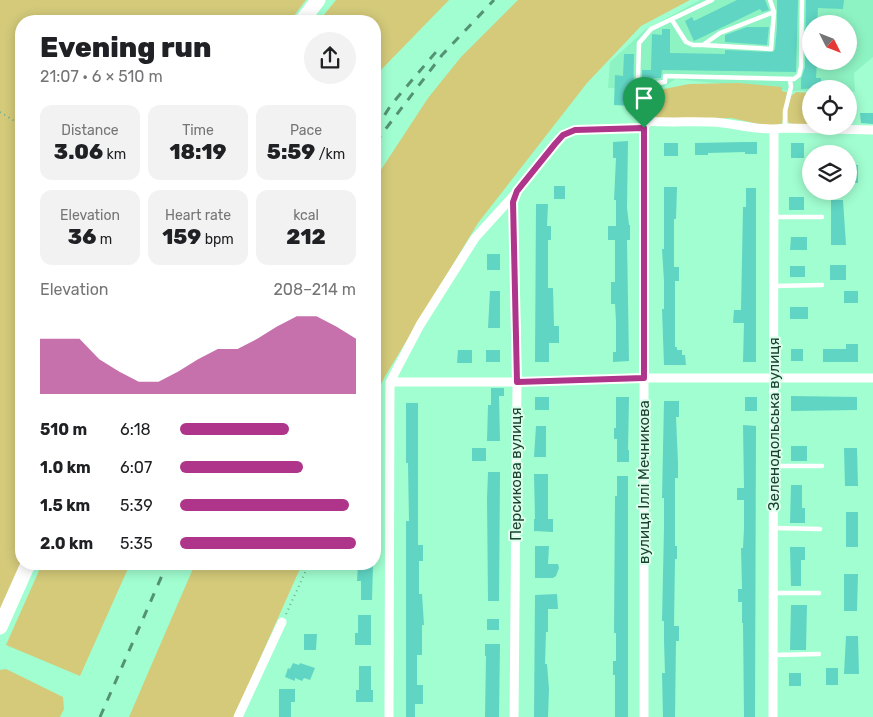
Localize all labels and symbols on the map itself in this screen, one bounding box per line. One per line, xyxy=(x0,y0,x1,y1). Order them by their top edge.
north arrow xyxy=(802,15,858,70)
pin xyxy=(623,77,665,128)
street label: Зеленодольська вулиця xyxy=(765,337,783,511)
street label: вулиця Іллі Мечникова xyxy=(635,400,653,564)
street label: Персикова вулиця xyxy=(507,407,525,541)

